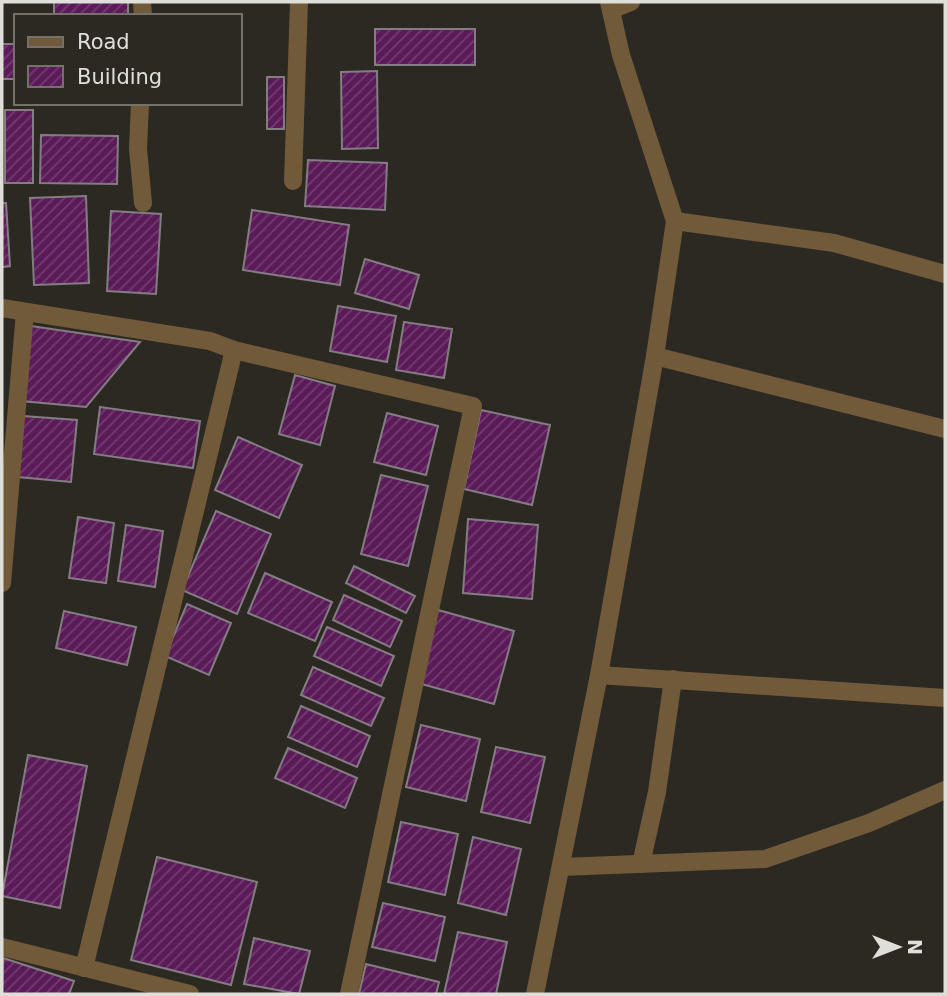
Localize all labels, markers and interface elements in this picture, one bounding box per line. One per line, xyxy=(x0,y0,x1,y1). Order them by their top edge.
legend xyxy=(14,14,242,105)
text: Road xyxy=(77,30,130,54)
text: Building xyxy=(77,65,162,89)
north arrow xyxy=(863,912,933,982)
text: N xyxy=(904,939,926,955)

